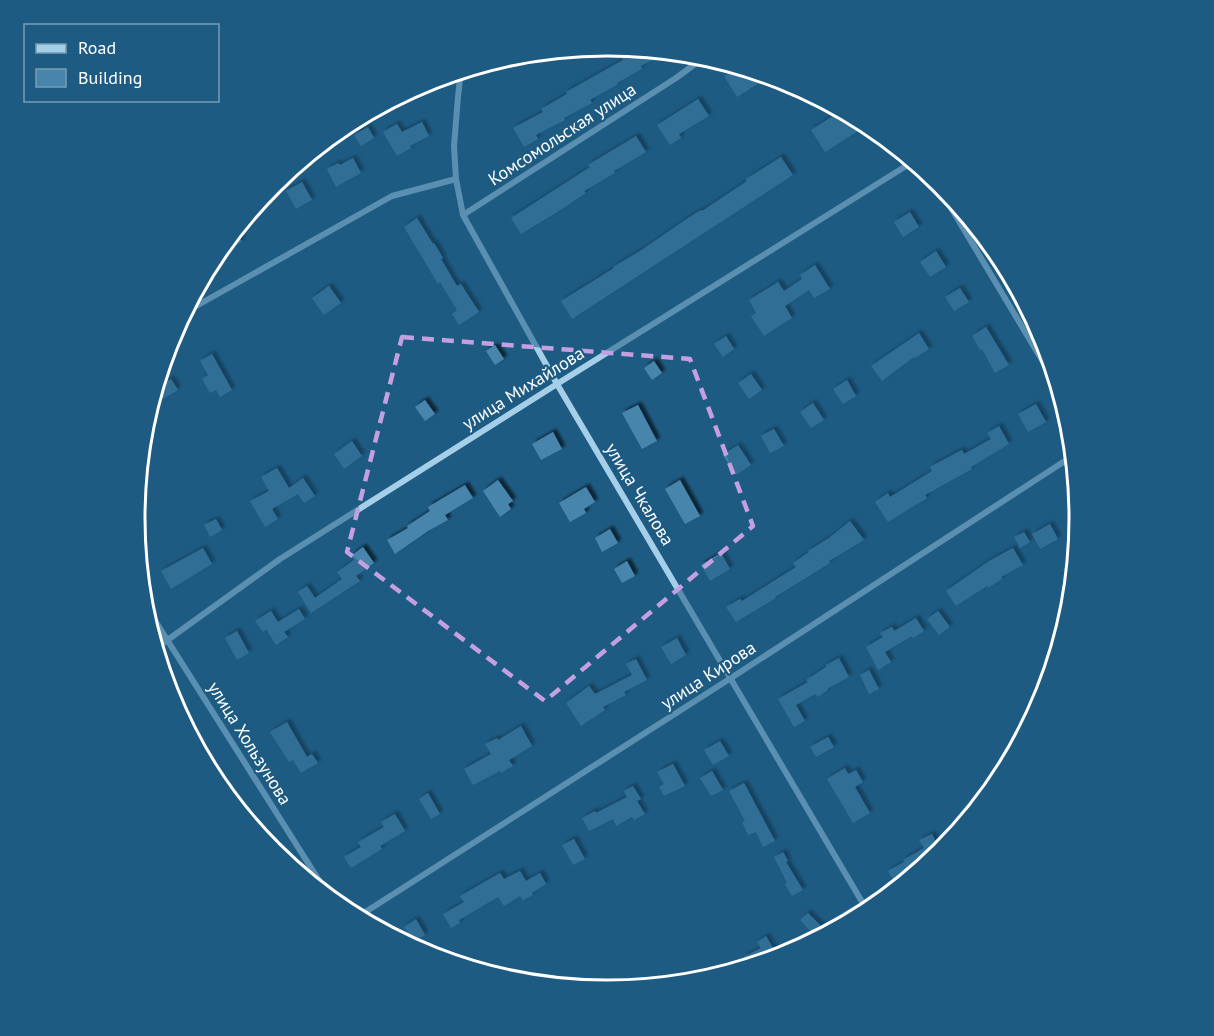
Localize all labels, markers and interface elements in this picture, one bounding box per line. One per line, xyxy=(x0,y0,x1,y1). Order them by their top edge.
legend xyxy=(24,24,219,102)
text: Road xyxy=(78,36,116,59)
text: Building xyxy=(78,66,142,89)
street label: Комсомольская улица xyxy=(484,78,640,190)
street label: улица Михайлова xyxy=(458,341,588,435)
street label: улица Чкалова xyxy=(600,439,680,549)
street label: улица Кирова xyxy=(656,636,760,714)
street label: улица Хользунова xyxy=(203,677,297,809)

